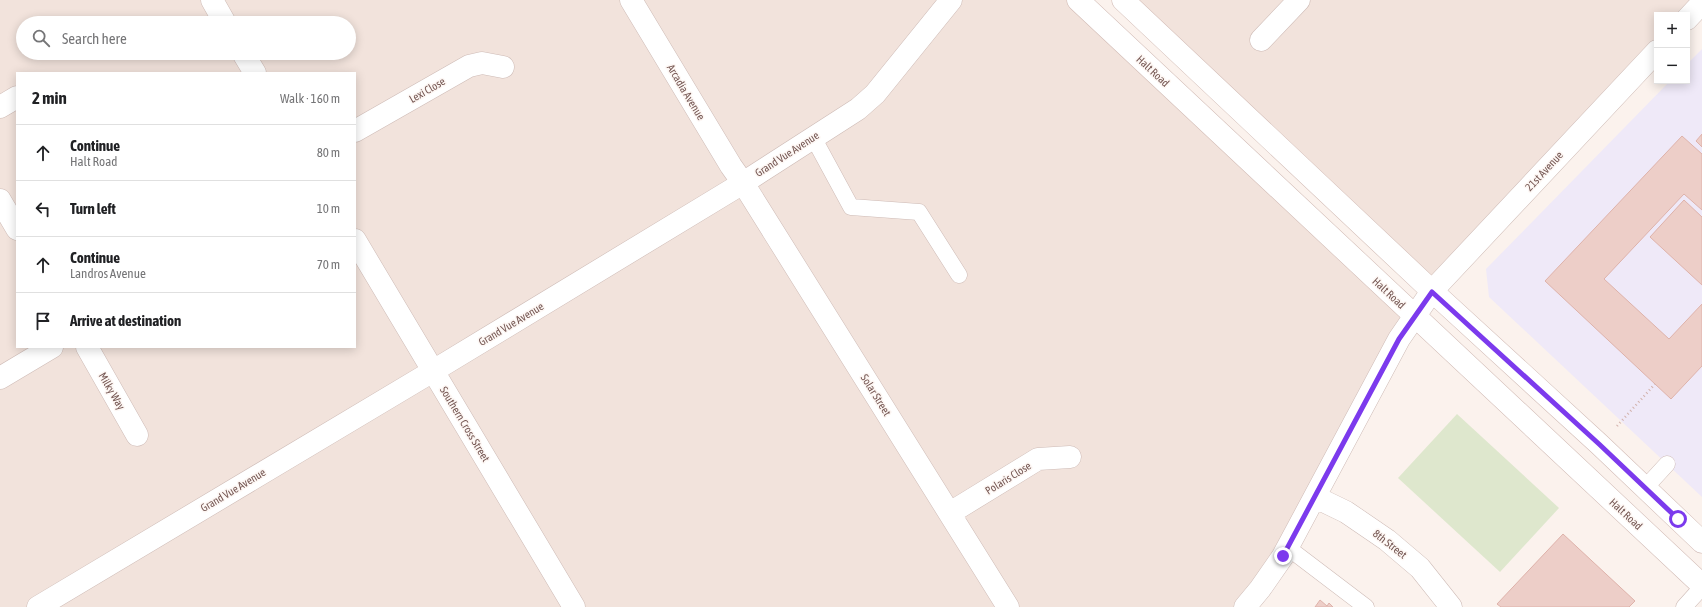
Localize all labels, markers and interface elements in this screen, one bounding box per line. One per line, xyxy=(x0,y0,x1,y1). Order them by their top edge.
map controls xyxy=(1654,12,1690,84)
button: + xyxy=(1654,12,1690,48)
search box xyxy=(16,16,356,60)
icon: search xyxy=(30,27,52,49)
text: Search here xyxy=(62,30,127,47)
button: − xyxy=(1654,48,1690,84)
street label: Halt Road xyxy=(1134,53,1172,89)
street label: Arcadia Avenue xyxy=(665,62,707,122)
street label: Lexi Close xyxy=(407,75,447,105)
text: 2 min xyxy=(32,88,67,108)
text: Walk · 160 m xyxy=(280,91,340,106)
street label: Grand Vue Avenue xyxy=(753,129,821,179)
text: Continue xyxy=(70,137,120,154)
icon: ahead xyxy=(32,142,54,164)
text: 80 m xyxy=(317,145,340,160)
street label: 21st Avenue xyxy=(1523,149,1565,193)
text: Halt Road xyxy=(70,154,117,169)
icon: left xyxy=(32,198,54,220)
text: Turn left xyxy=(70,200,116,217)
text: 10 m xyxy=(317,201,340,216)
text: Continue xyxy=(70,249,120,266)
icon: ahead xyxy=(32,254,54,276)
text: 70 m xyxy=(317,257,340,272)
text: Landros Avenue xyxy=(70,266,146,281)
street label: Halt Road xyxy=(1370,275,1408,311)
street label: Grand Vue Avenue xyxy=(476,300,546,348)
icon: arrive xyxy=(32,310,54,332)
text: Arrive at destination xyxy=(70,312,181,329)
street label: Milky Way xyxy=(97,370,128,412)
street label: Solar Street xyxy=(859,372,893,418)
street label: Southern Cross Street xyxy=(438,384,492,464)
street label: Polaris Close xyxy=(983,459,1033,497)
street label: Grand Vue Avenue xyxy=(198,466,268,514)
street label: Halt Road xyxy=(1607,496,1645,532)
route start xyxy=(1669,510,1687,528)
street label: 8th Street xyxy=(1371,527,1409,561)
route end xyxy=(1274,547,1292,565)

